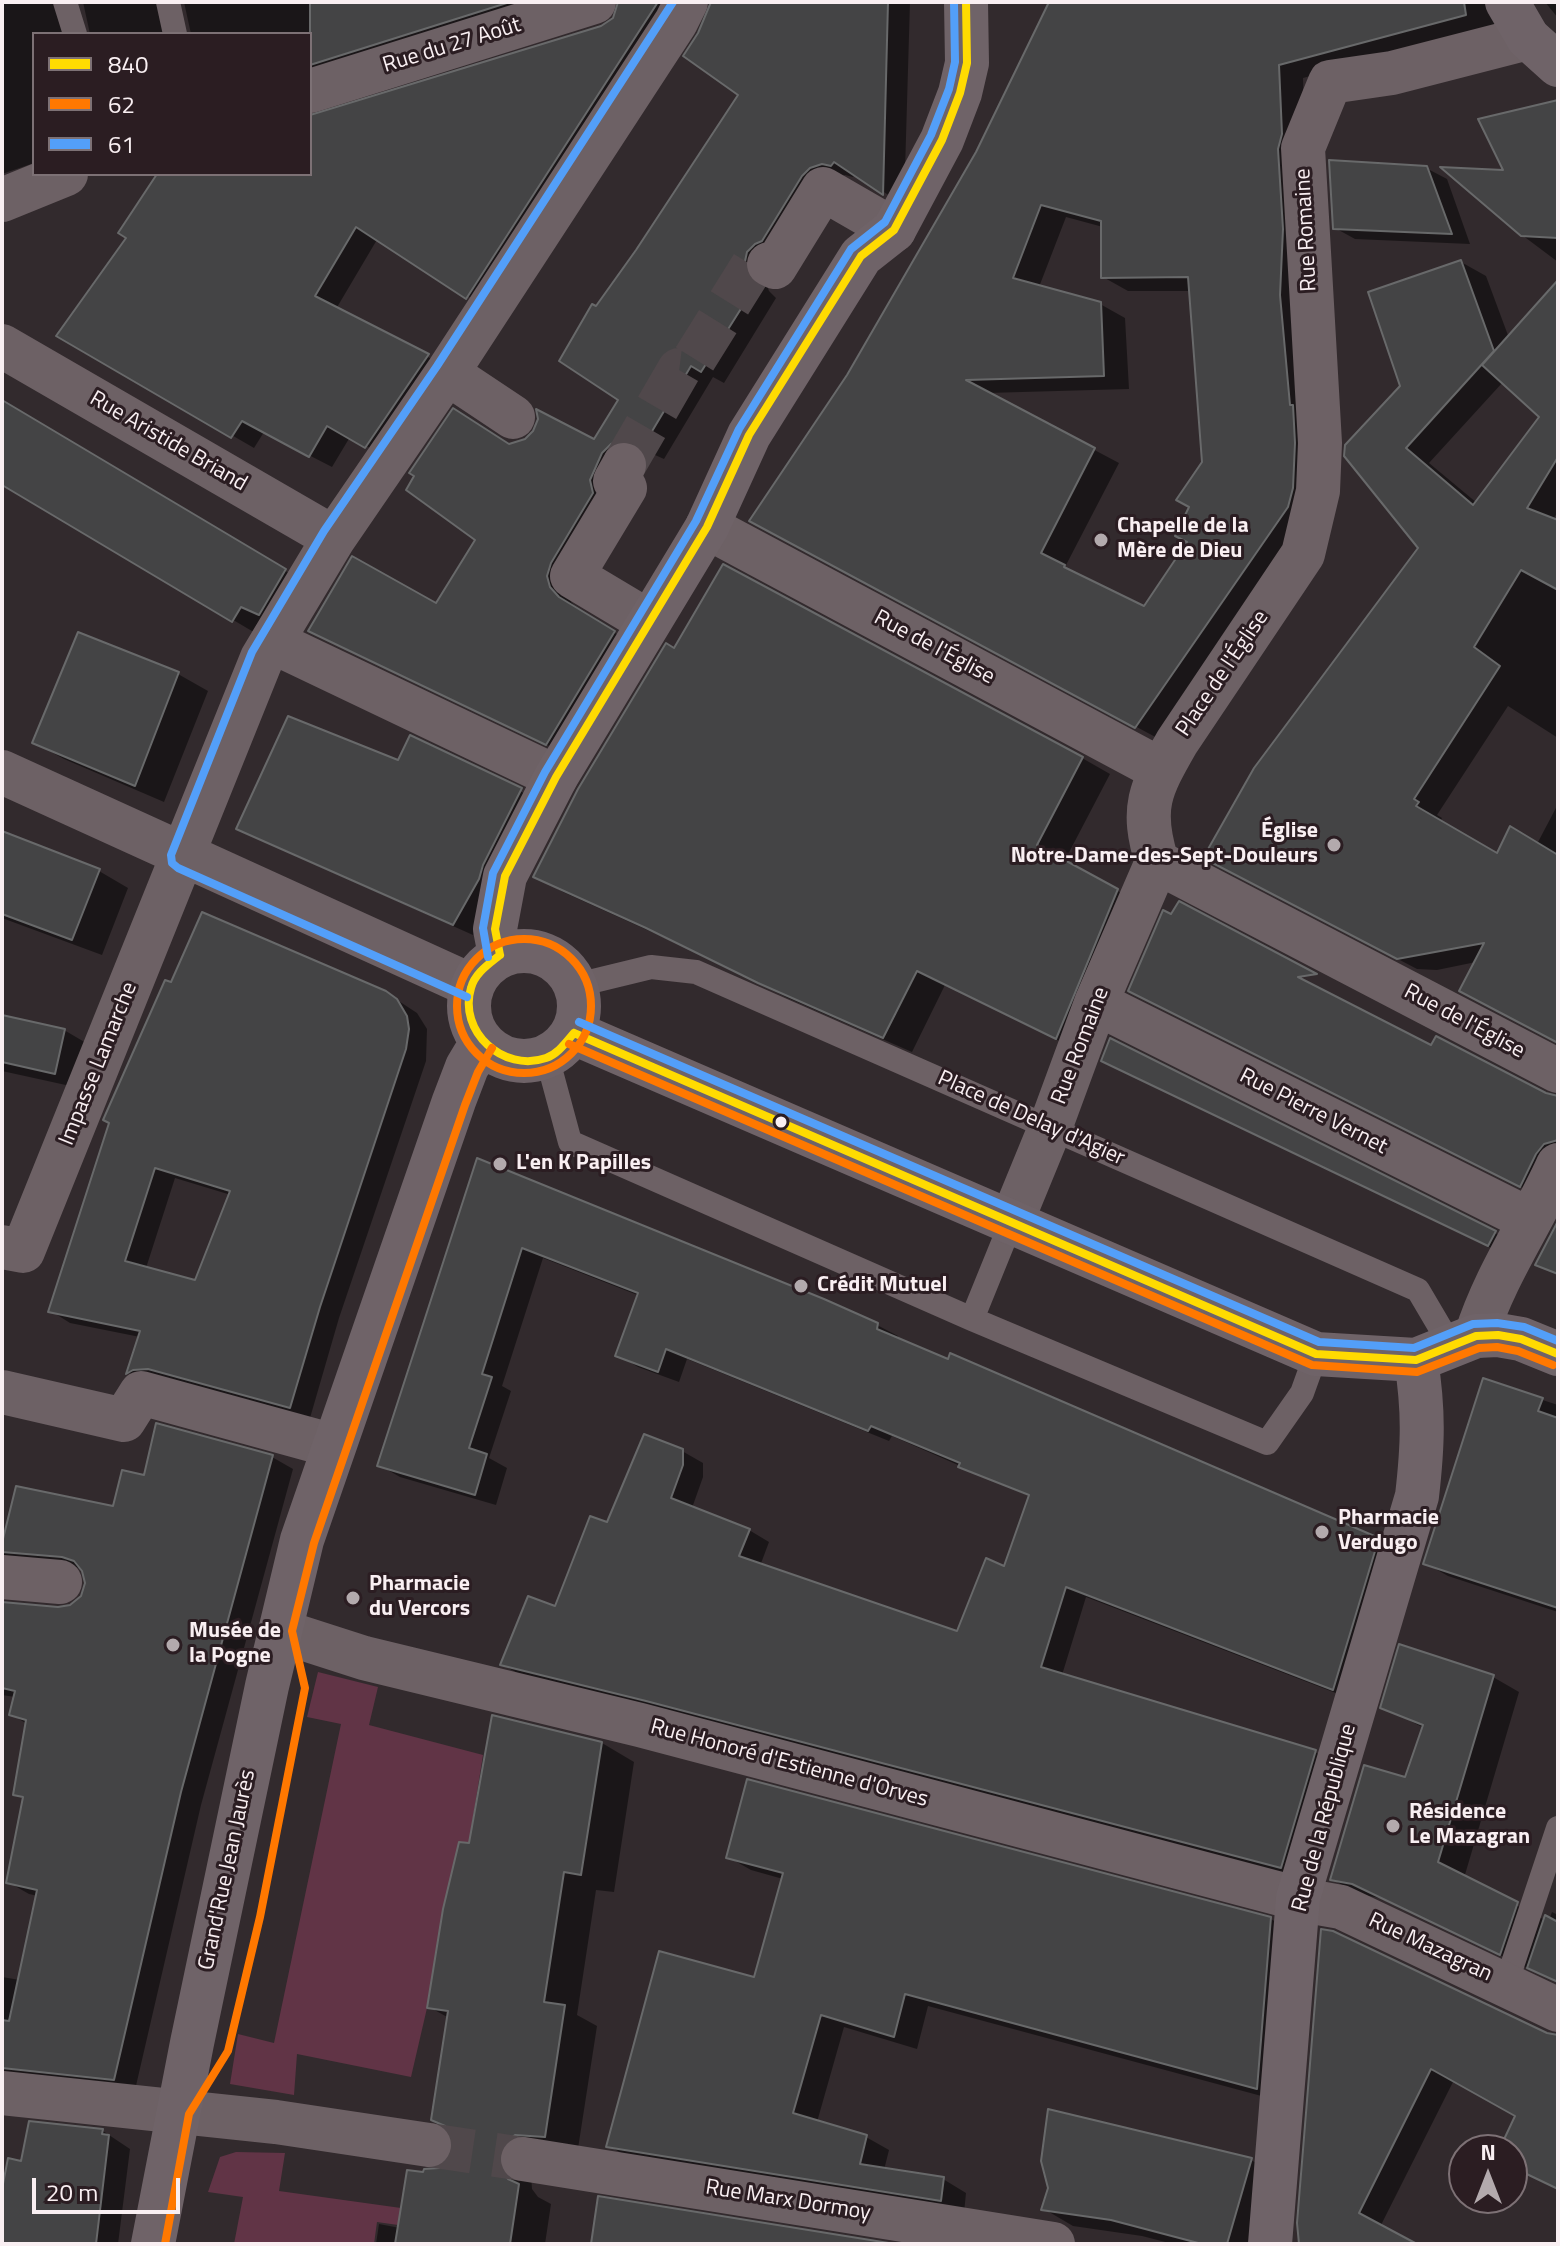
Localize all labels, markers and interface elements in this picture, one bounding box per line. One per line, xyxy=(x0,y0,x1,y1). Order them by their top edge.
street label: Rue du 27 Août xyxy=(380,13,524,79)
legend xyxy=(32,32,312,176)
text: 840 xyxy=(108,46,148,82)
text: 62 xyxy=(108,86,135,122)
text: 61 xyxy=(108,126,135,162)
street label: Rue Romaine xyxy=(1291,168,1323,292)
street label: Rue Aristide Briand xyxy=(85,386,251,498)
place label: Chapelle de la Mère de Dieu xyxy=(1117,514,1249,566)
marker: Chapelle de la Mère de Dieu xyxy=(1092,531,1110,549)
street label: Rue de l'Église xyxy=(869,605,999,691)
street label: Place de l'Église xyxy=(1171,606,1275,742)
place label: Église Notre-Dame-des-Sept-Douleurs xyxy=(1011,819,1318,870)
marker: Église Notre-Dame-des-Sept-Douleurs xyxy=(1325,836,1343,854)
street label: Impasse Lamarche xyxy=(54,979,144,1149)
street label: Rue de l'Église xyxy=(1399,979,1529,1065)
street label: Rue Romaine xyxy=(1047,984,1115,1108)
street label: Rue Pierre Vernet xyxy=(1235,1063,1391,1161)
street label: Place de Delay d'Agier xyxy=(933,1066,1129,1172)
unlabelled marker xyxy=(773,1114,789,1130)
place label: L'en K Papilles xyxy=(516,1151,651,1177)
marker: L'en K Papilles xyxy=(491,1155,509,1173)
place label: Crédit Mutuel xyxy=(817,1273,947,1299)
marker: Crédit Mutuel xyxy=(792,1277,810,1295)
place label: Pharmacie Verdugo xyxy=(1338,1506,1439,1558)
marker: Pharmacie Verdugo xyxy=(1313,1523,1331,1541)
place label: Pharmacie du Vercors xyxy=(369,1572,470,1624)
marker: Pharmacie du Vercors xyxy=(344,1589,362,1607)
place label: Musée de la Pogne xyxy=(189,1619,281,1670)
marker: Musée de la Pogne xyxy=(164,1636,182,1654)
street label: Rue Honoré d'Estienne d'Orves xyxy=(647,1714,931,1814)
street label: Rue de la République xyxy=(1287,1721,1363,1915)
street label: Grand'Rue Jean Jaurès xyxy=(194,1767,262,1973)
place label: Résidence Le Mazagran xyxy=(1409,1800,1530,1852)
marker: Résidence Le Mazagran xyxy=(1384,1817,1402,1835)
street label: Rue Mazagran xyxy=(1364,1908,1496,1988)
north arrow xyxy=(1448,2134,1528,2214)
text: N xyxy=(1480,2135,1496,2169)
scale bar xyxy=(36,2162,184,2212)
text: 20 m xyxy=(46,2174,98,2210)
street label: Rue Marx Dormoy xyxy=(704,2175,872,2227)

